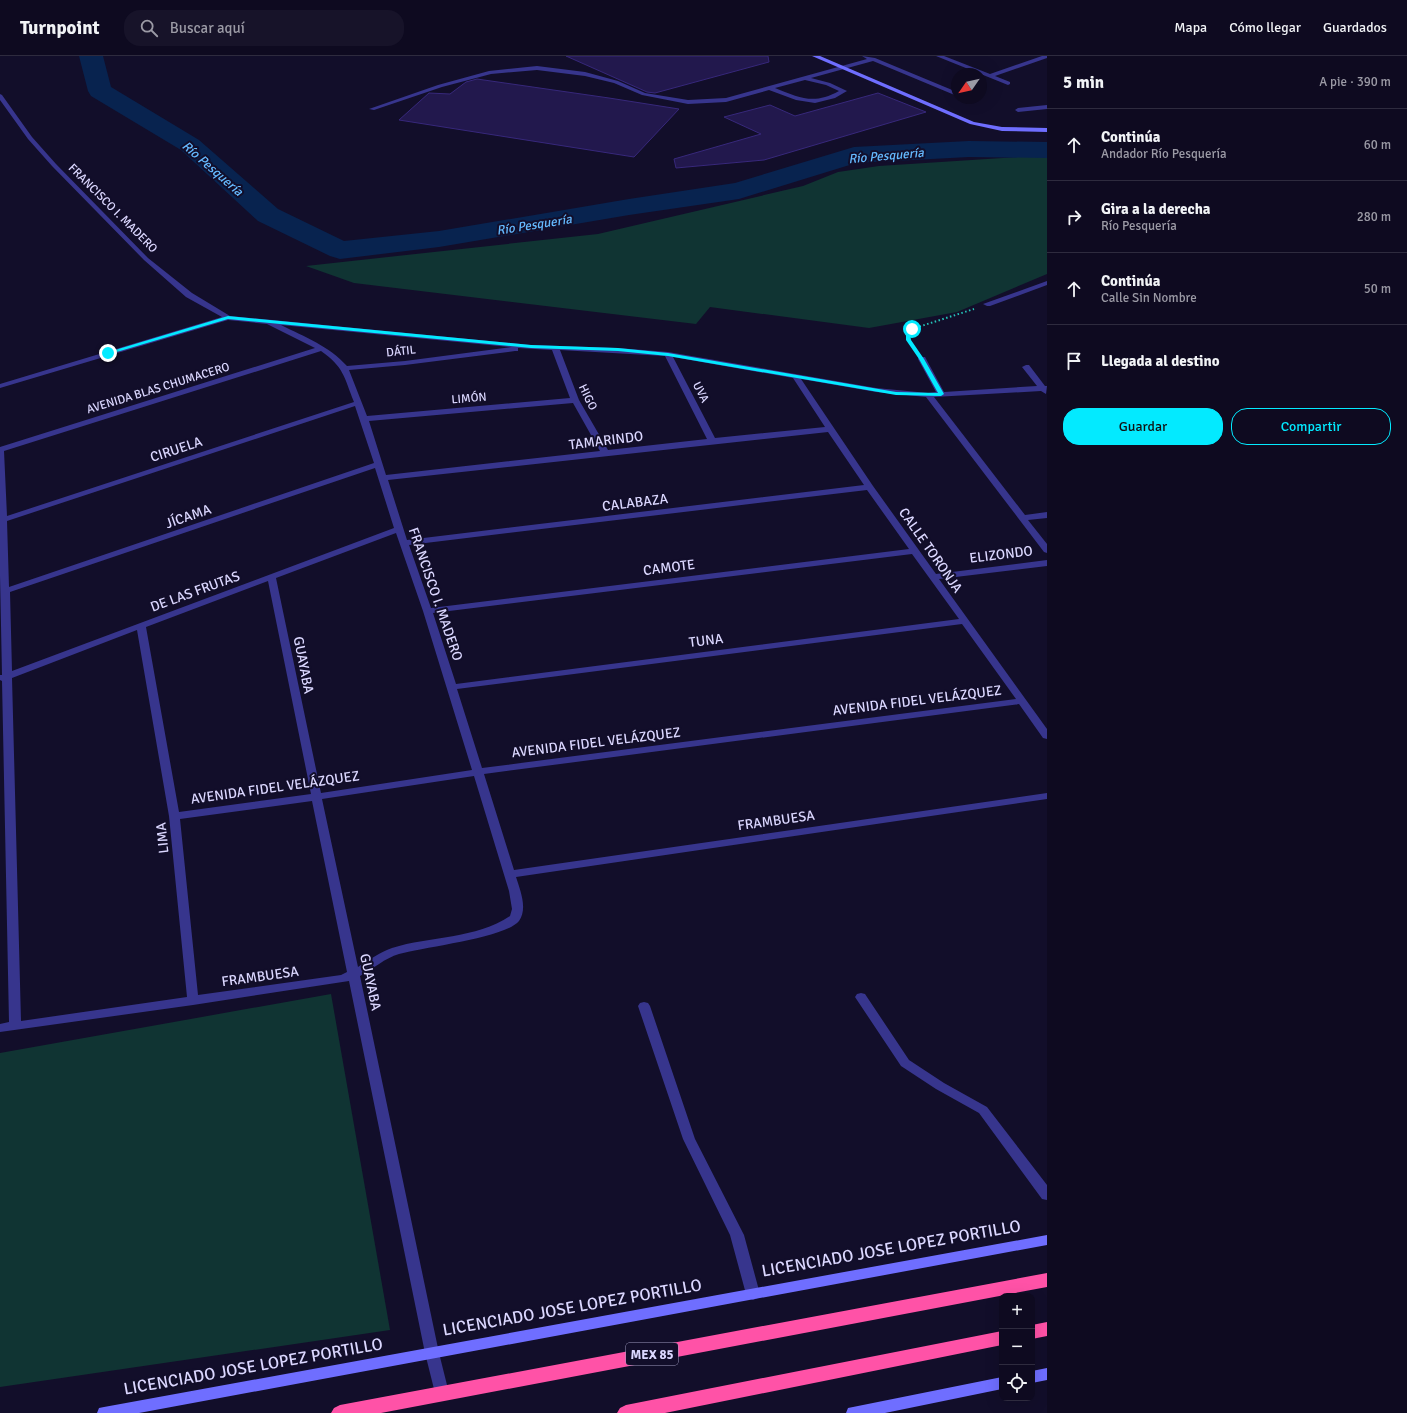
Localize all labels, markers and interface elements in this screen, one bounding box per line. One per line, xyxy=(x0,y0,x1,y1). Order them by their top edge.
search box xyxy=(124,10,404,46)
text: Turnpoint xyxy=(20,16,100,40)
icon: search xyxy=(138,17,160,39)
text: Buscar aquí xyxy=(170,19,245,37)
text: Mapa xyxy=(1174,19,1207,36)
text: Cómo llegar xyxy=(1229,19,1301,36)
text: Guardados xyxy=(1323,19,1387,36)
north arrow xyxy=(951,68,987,104)
text: 5 min xyxy=(1063,72,1104,93)
text: A pie · 390 m xyxy=(1319,74,1391,90)
text: Continúa xyxy=(1101,128,1160,146)
icon: ahead xyxy=(1063,134,1085,156)
text: 60 m xyxy=(1364,137,1391,153)
water label: Río Pesquería xyxy=(179,138,246,200)
water label: Río Pesquería xyxy=(848,145,925,167)
text: Andador Río Pesquería xyxy=(1101,146,1227,162)
street label: FRANCISCO I. MADERO xyxy=(65,161,160,256)
text: Gira a la derecha xyxy=(1101,200,1211,218)
icon: right xyxy=(1063,206,1085,228)
text: 280 m xyxy=(1357,209,1391,225)
water label: Río Pesquería xyxy=(495,211,573,239)
text: Río Pesquería xyxy=(1101,218,1177,234)
text: Continúa xyxy=(1101,272,1160,290)
icon: ahead xyxy=(1063,278,1085,300)
text: 50 m xyxy=(1364,281,1391,297)
text: Calle Sin Nombre xyxy=(1101,290,1197,306)
route start xyxy=(903,320,921,338)
street label: DÁTIL xyxy=(385,342,417,361)
route end xyxy=(99,344,117,362)
icon: arrive xyxy=(1063,350,1085,372)
text: Llegada al destino xyxy=(1101,352,1220,370)
street label: AVENIDA BLAS CHUMACERO xyxy=(85,360,232,417)
street label: UVA xyxy=(689,379,712,406)
street label: HIGO xyxy=(575,382,600,413)
street label: LIMÓN xyxy=(451,389,487,408)
button: Guardar xyxy=(1063,408,1223,445)
button: Compartir xyxy=(1231,408,1391,445)
street label: TAMARINDO xyxy=(568,428,644,453)
street label: CIRUELA xyxy=(148,433,205,466)
street label: CALABAZA xyxy=(601,490,669,515)
street label: JÍCAMA xyxy=(163,501,214,532)
street label: CALLE TORONJA xyxy=(895,505,966,596)
street label: FRANCISCO I. MADERO xyxy=(405,525,466,663)
street label: ELIZONDO xyxy=(968,542,1034,567)
street label: CAMOTE xyxy=(642,556,696,579)
street label: DE LAS FRUTAS xyxy=(148,567,242,616)
street label: TUNA xyxy=(688,630,725,651)
street label: GUAYABA xyxy=(290,635,317,696)
street label: AVENIDA FIDEL VELÁZQUEZ xyxy=(832,682,1003,719)
street label: AVENIDA FIDEL VELÁZQUEZ xyxy=(511,724,682,761)
street label: AVENIDA FIDEL VELÁZQUEZ xyxy=(190,767,361,808)
street label: FRAMBUESA xyxy=(736,807,816,834)
street label: LIMA xyxy=(152,821,173,854)
street label: GUAYABA xyxy=(356,952,385,1013)
street label: FRAMBUESA xyxy=(220,963,300,990)
street label: LICENCIADO JOSE LOPEZ PORTILLO xyxy=(760,1215,1022,1282)
street label: LICENCIADO JOSE LOPEZ PORTILLO xyxy=(441,1274,703,1341)
map controls xyxy=(999,1293,1035,1401)
button: + xyxy=(999,1293,1035,1329)
button: − xyxy=(999,1329,1035,1365)
street label: LICENCIADO JOSE LOPEZ PORTILLO xyxy=(122,1333,384,1400)
road number: MEX 85 xyxy=(626,1343,678,1365)
button: locate xyxy=(999,1365,1035,1401)

